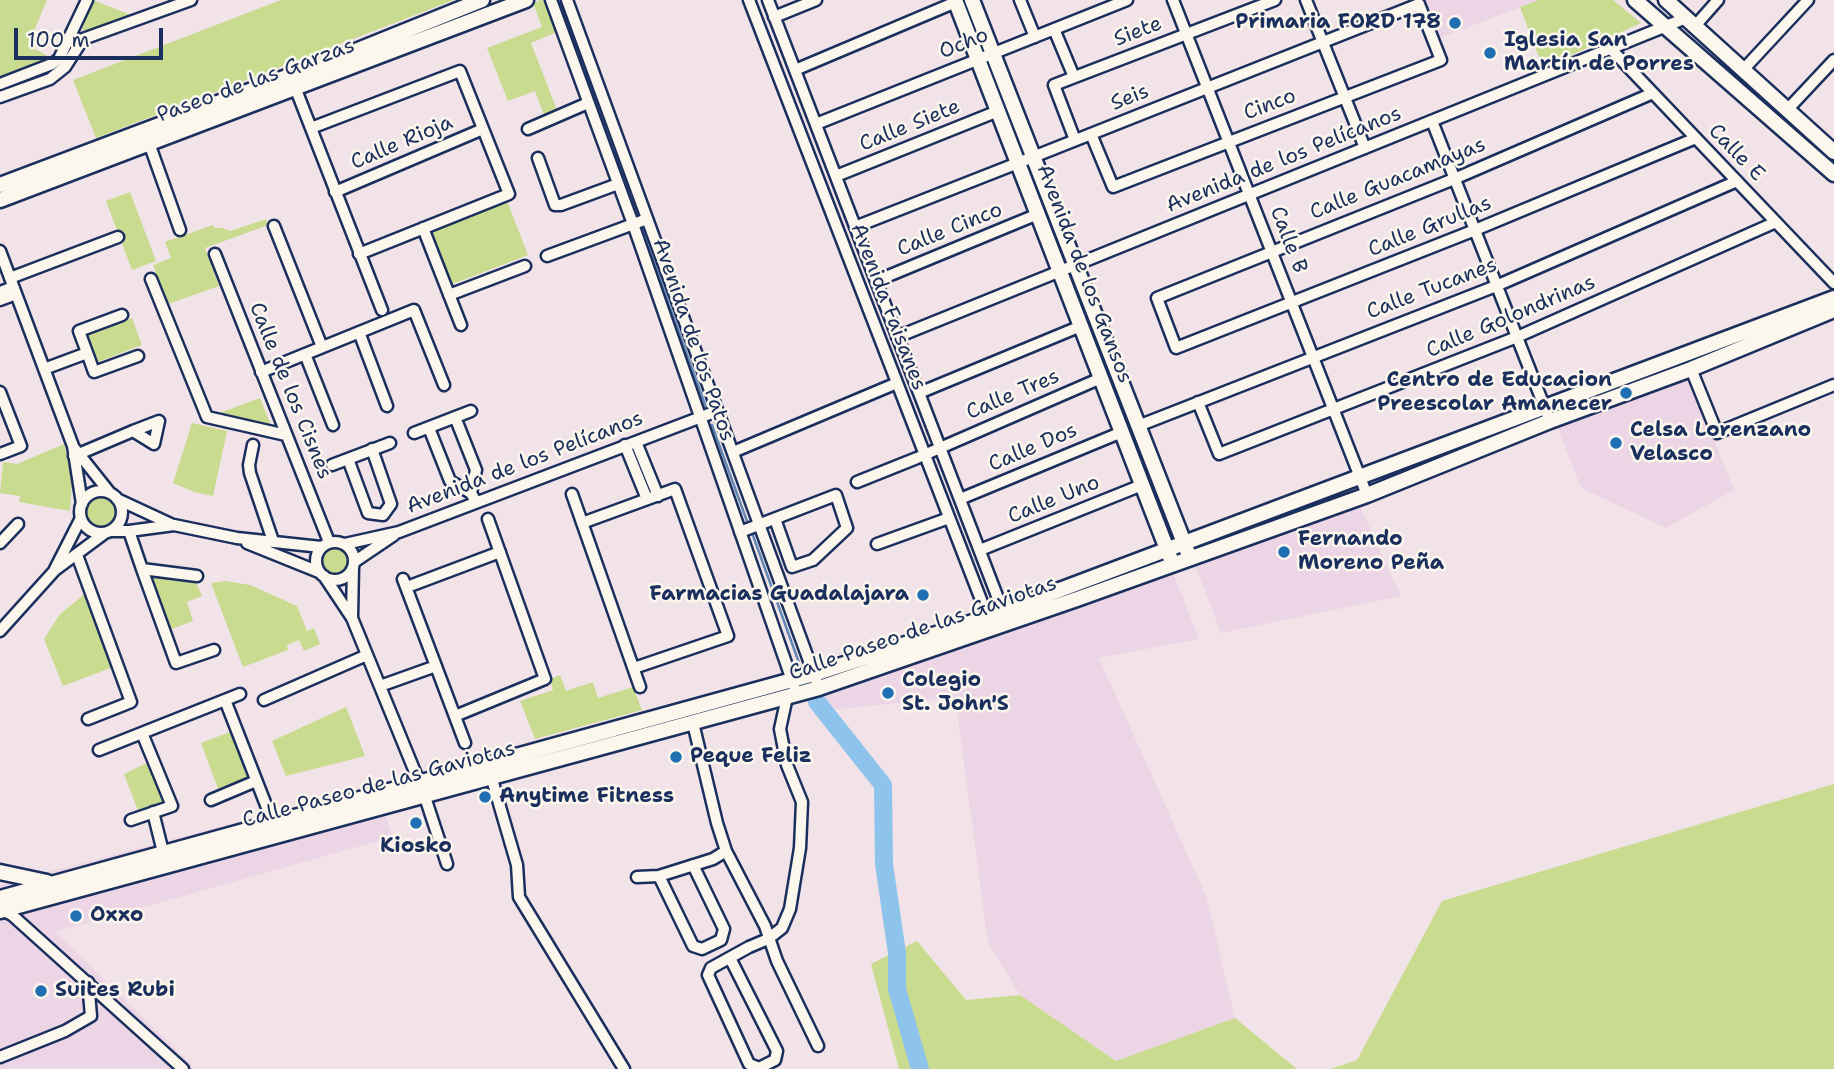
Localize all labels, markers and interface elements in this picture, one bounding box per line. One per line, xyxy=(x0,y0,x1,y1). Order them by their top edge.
place label: Primaria FORD 178 xyxy=(1235,10,1441,36)
street label: Siete xyxy=(1110,11,1166,53)
scale bar xyxy=(18,14,166,58)
marker: Primaria FORD 178 xyxy=(1447,15,1463,31)
street label: Ocho xyxy=(936,23,992,65)
text: 100 m xyxy=(27,26,90,54)
place label: Iglesia San Martín de Porres xyxy=(1504,28,1694,78)
street label: Paseo de las Garzas xyxy=(154,34,358,128)
marker: Iglesia San Martín de Porres xyxy=(1482,45,1498,61)
street label: Seis xyxy=(1107,79,1153,117)
street label: Cinco xyxy=(1240,84,1300,126)
street label: Calle Siete xyxy=(856,94,964,158)
street label: Avenida de los Pelícanos xyxy=(1163,101,1405,219)
street label: Calle Rioja xyxy=(347,110,457,176)
street label: Calle E xyxy=(1703,119,1769,187)
street label: Calle Guacamayas xyxy=(1306,132,1490,226)
street label: Avenida de los Gansos xyxy=(1031,161,1137,387)
street label: Calle Grullas xyxy=(1365,191,1495,263)
street label: Calle Cinco xyxy=(894,198,1006,262)
street label: Calle B xyxy=(1264,203,1312,277)
street label: Avenida Faisanes xyxy=(845,220,931,394)
street label: Avenida de los Patos xyxy=(646,235,740,445)
street label: Calle Tucanes xyxy=(1363,253,1501,325)
street label: Calle Golondrinas xyxy=(1423,270,1599,364)
street label: Calle de los Cisnes xyxy=(243,299,337,483)
street label: Calle Tres xyxy=(963,364,1063,426)
place label: Centro de Educacion Preescolar Amanecer xyxy=(1377,368,1612,418)
marker: Centro de Educacion Preescolar Amanecer xyxy=(1618,385,1634,401)
street label: Avenida de los Pelícanos xyxy=(403,406,647,520)
street label: Calle Dos xyxy=(985,418,1081,478)
place label: Celsa Lorenzano Velasco xyxy=(1630,418,1811,468)
marker: Celsa Lorenzano Velasco xyxy=(1608,435,1624,451)
street label: Calle Uno xyxy=(1005,470,1103,530)
place label: Fernando Moreno Peña xyxy=(1298,527,1444,577)
marker: Fernando Moreno Peña xyxy=(1276,544,1292,560)
street label: Calle Paseo de las Gaviotas xyxy=(786,571,1060,687)
place label: Farmacias Guadalajara xyxy=(650,582,909,608)
marker: Farmacias Guadalajara xyxy=(915,587,931,603)
place label: Colegio St. John'S xyxy=(902,668,1009,718)
marker: Colegio St. John'S xyxy=(880,685,896,701)
street label: Calle Paseo de las Gaviotas xyxy=(240,736,518,834)
place label: Peque Feliz xyxy=(690,744,812,770)
marker: Peque Feliz xyxy=(668,749,684,765)
place label: Anytime Fitness xyxy=(499,784,674,810)
marker: Anytime Fitness xyxy=(477,789,493,805)
marker: Kiosko xyxy=(408,815,424,831)
place label: Kiosko xyxy=(380,834,452,860)
place label: Oxxo xyxy=(90,903,143,929)
marker: Oxxo xyxy=(68,908,84,924)
place label: Suites Rubi xyxy=(55,978,175,1004)
marker: Suites Rubi xyxy=(33,983,49,999)

